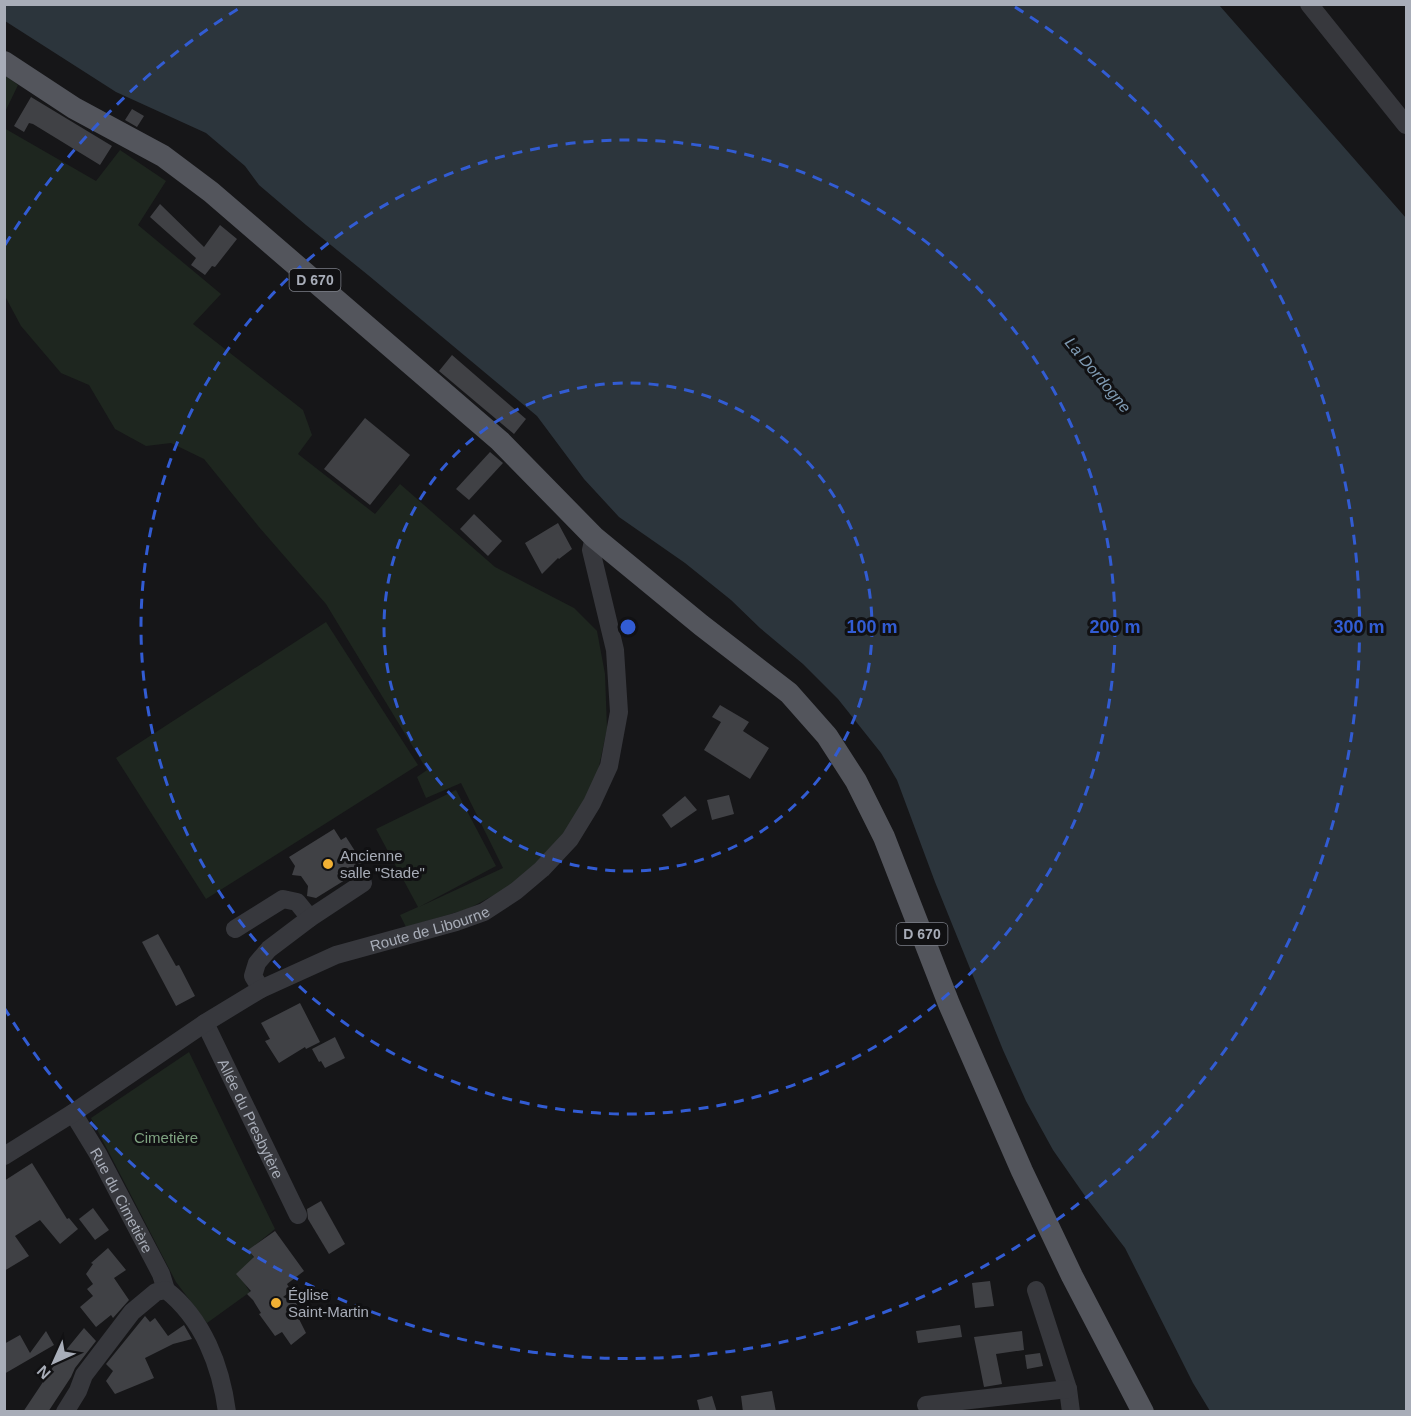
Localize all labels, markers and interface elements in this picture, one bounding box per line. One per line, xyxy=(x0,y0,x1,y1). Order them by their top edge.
road number: D 670 xyxy=(290,269,340,291)
water label: La Dordogne xyxy=(1062,334,1134,416)
centre of rings xyxy=(618,617,638,637)
text: 100 m xyxy=(846,617,898,637)
text: 200 m xyxy=(1089,617,1141,637)
text: 300 m xyxy=(1333,617,1385,637)
place label: Ancienne salle "Stade" xyxy=(340,847,425,881)
marker: Ancienne salle "Stade" xyxy=(321,857,335,871)
street label: Route de Libourne xyxy=(368,902,493,954)
road number: D 670 xyxy=(896,923,948,945)
street label: Allée du Presbytère xyxy=(215,1056,287,1181)
park label: Cimetière xyxy=(134,1129,198,1146)
street label: Rue du Cimetière xyxy=(87,1144,157,1256)
place label: Église Saint-Martin xyxy=(288,1286,369,1320)
marker: Église Saint-Martin xyxy=(269,1296,283,1310)
north arrow xyxy=(24,1332,84,1392)
text: N xyxy=(34,1362,54,1382)

